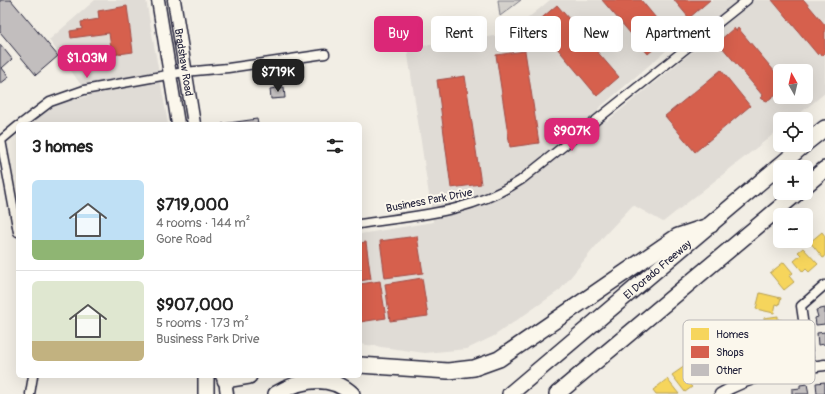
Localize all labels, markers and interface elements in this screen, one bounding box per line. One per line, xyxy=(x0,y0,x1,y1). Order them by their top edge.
chip: Buy xyxy=(374,16,423,52)
chip: Rent xyxy=(431,16,487,52)
chip: Filters xyxy=(495,16,561,52)
chip: New xyxy=(569,16,623,52)
chip: Apartment xyxy=(631,16,724,52)
street label: Bradshaw Road xyxy=(172,27,195,97)
pin: $1.03M xyxy=(54,45,120,79)
text: $1.03M xyxy=(67,50,107,66)
pin: $719K xyxy=(250,59,306,93)
text: $719K xyxy=(261,64,295,80)
north arrow xyxy=(773,64,813,104)
map controls xyxy=(773,64,813,248)
button: locate xyxy=(773,112,813,152)
pin: $907K xyxy=(544,118,600,152)
text: $907K xyxy=(553,123,591,139)
icon: filters xyxy=(324,135,346,157)
text: 3 homes xyxy=(32,136,93,157)
button: + xyxy=(773,160,813,200)
street label: Business Park Drive xyxy=(385,186,474,215)
text: $719,000 xyxy=(156,194,229,215)
icon: home xyxy=(64,196,112,244)
button: − xyxy=(773,208,813,248)
text: 4 rooms · 144 m² xyxy=(156,215,250,231)
text: Gore Road xyxy=(156,231,212,247)
street label: El Dorado Freeway xyxy=(621,237,694,302)
text: $907,000 xyxy=(156,294,234,315)
icon: home xyxy=(64,297,112,345)
text: 5 rooms · 173 m² xyxy=(156,315,249,331)
legend xyxy=(683,320,815,384)
text: Homes xyxy=(716,328,749,341)
text: Business Park Drive xyxy=(156,331,259,347)
text: Shops xyxy=(716,346,744,359)
text: Other xyxy=(716,364,742,377)

